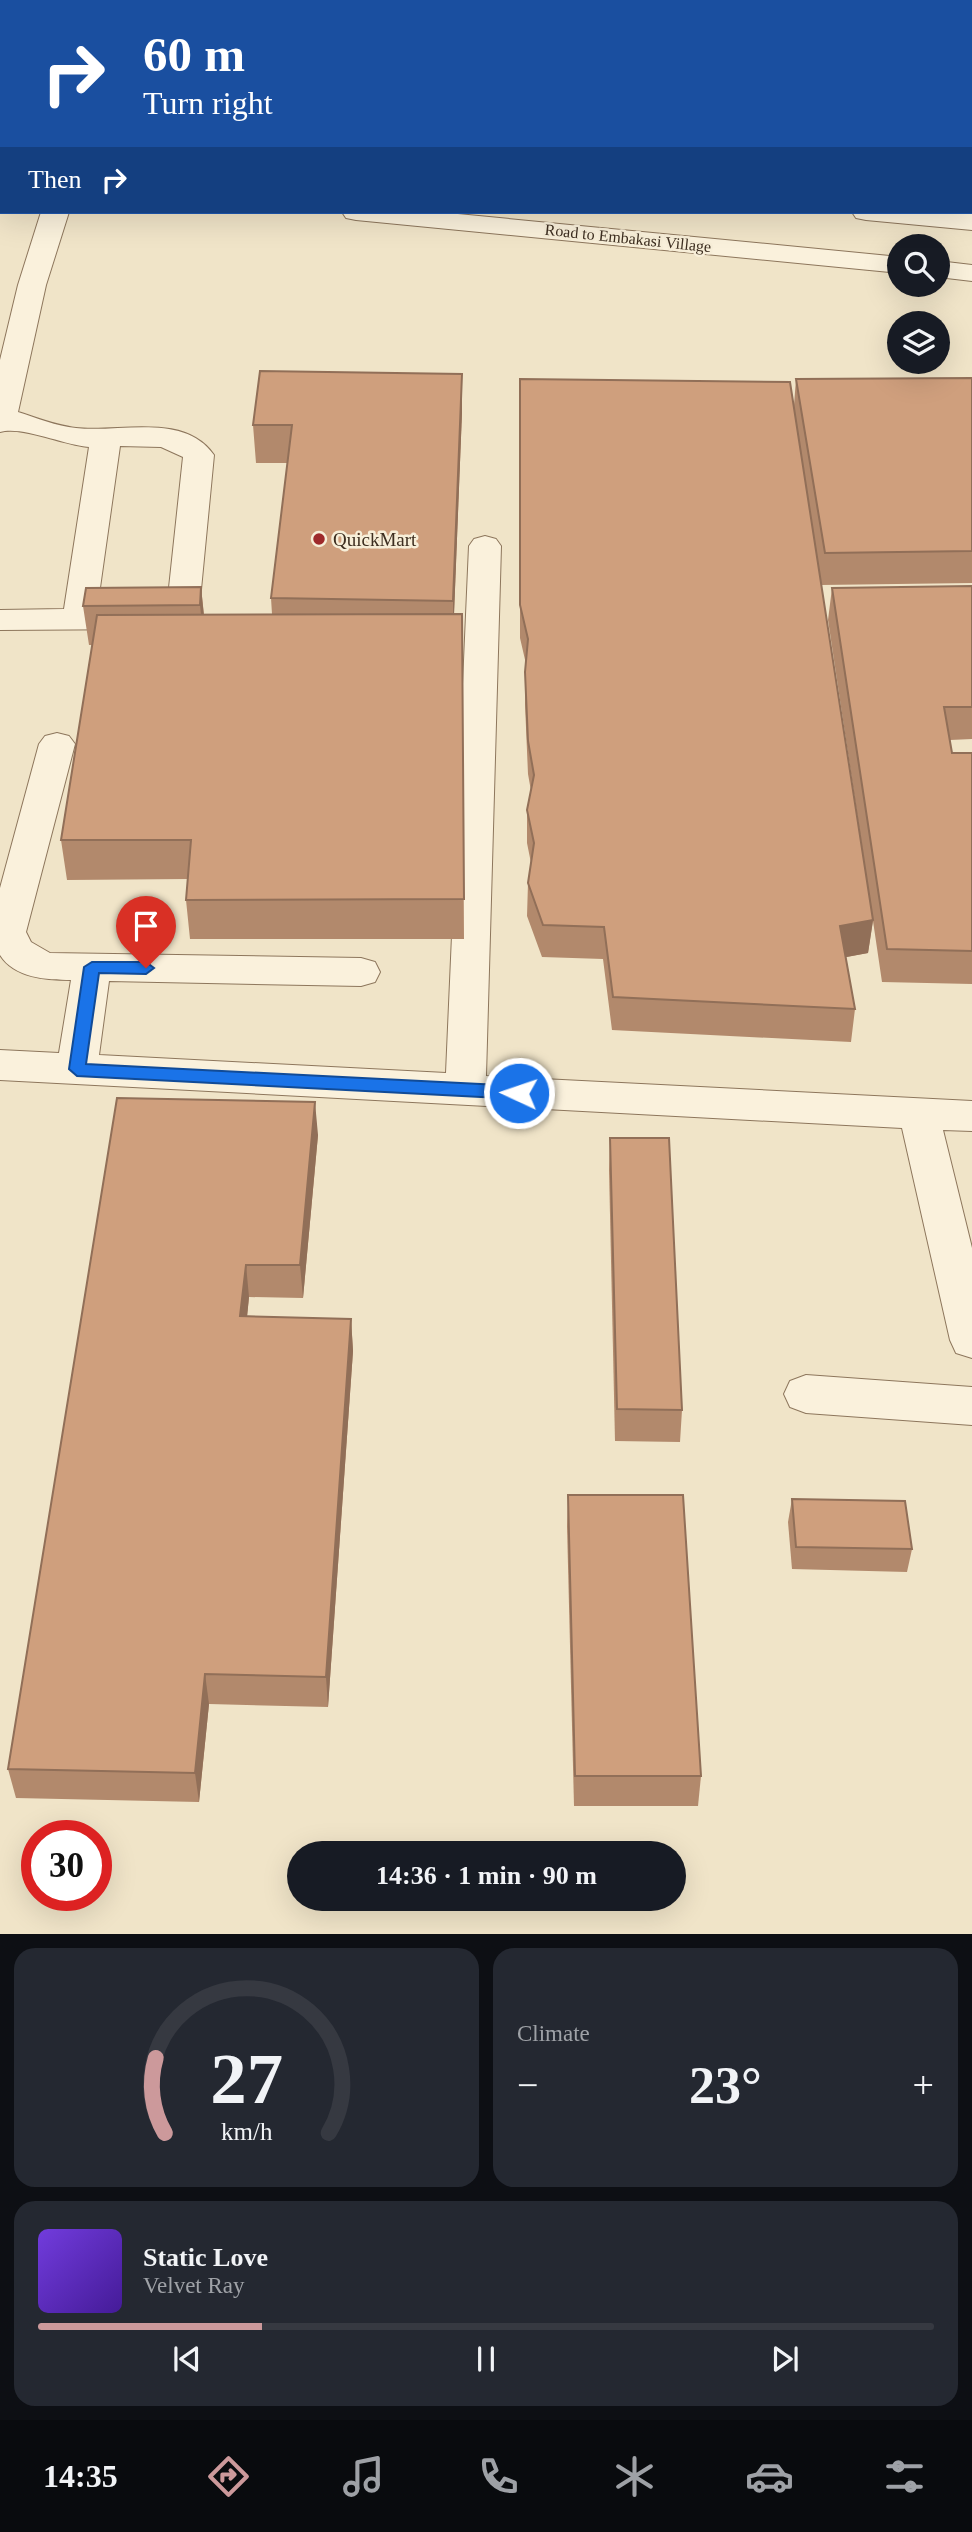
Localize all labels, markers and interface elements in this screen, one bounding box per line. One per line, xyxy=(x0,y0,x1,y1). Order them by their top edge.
text: 60 m xyxy=(143,27,245,82)
icon: right xyxy=(28,28,119,119)
text: Turn right xyxy=(143,85,273,121)
icon: right xyxy=(95,161,133,199)
text: Then xyxy=(28,165,81,194)
street label: Road to Embakasi Village xyxy=(544,221,712,256)
map controls xyxy=(887,234,950,374)
button: search xyxy=(887,234,950,297)
button: layers xyxy=(887,311,950,374)
place label: QuickMart xyxy=(333,529,417,550)
marker: QuickMart xyxy=(311,531,327,547)
pin xyxy=(116,896,176,968)
icon: arrive xyxy=(127,907,165,945)
position arrow xyxy=(482,1056,556,1130)
speed limit sign: 30 xyxy=(21,1820,112,1911)
text: 14:36 · 1 min · 90 m xyxy=(376,1861,597,1890)
text: Climate xyxy=(517,2021,590,2046)
text: 27 xyxy=(210,2039,283,2120)
text: 23° xyxy=(689,2057,762,2114)
text: − xyxy=(517,2064,538,2106)
text: + xyxy=(913,2064,934,2106)
text: km/h xyxy=(221,2118,273,2145)
text: Static Love xyxy=(143,2243,268,2272)
text: Velvet Ray xyxy=(143,2273,245,2298)
icon: previous xyxy=(168,2340,206,2378)
icon: pause xyxy=(467,2340,505,2378)
icon: next xyxy=(766,2340,804,2378)
icon: directions xyxy=(204,2452,253,2501)
icon: music xyxy=(339,2452,388,2501)
icon: phone xyxy=(474,2452,523,2501)
icon: climate xyxy=(610,2452,659,2501)
icon: car xyxy=(745,2452,794,2501)
icon: filters xyxy=(880,2452,929,2501)
text: 14:35 xyxy=(43,2458,118,2494)

